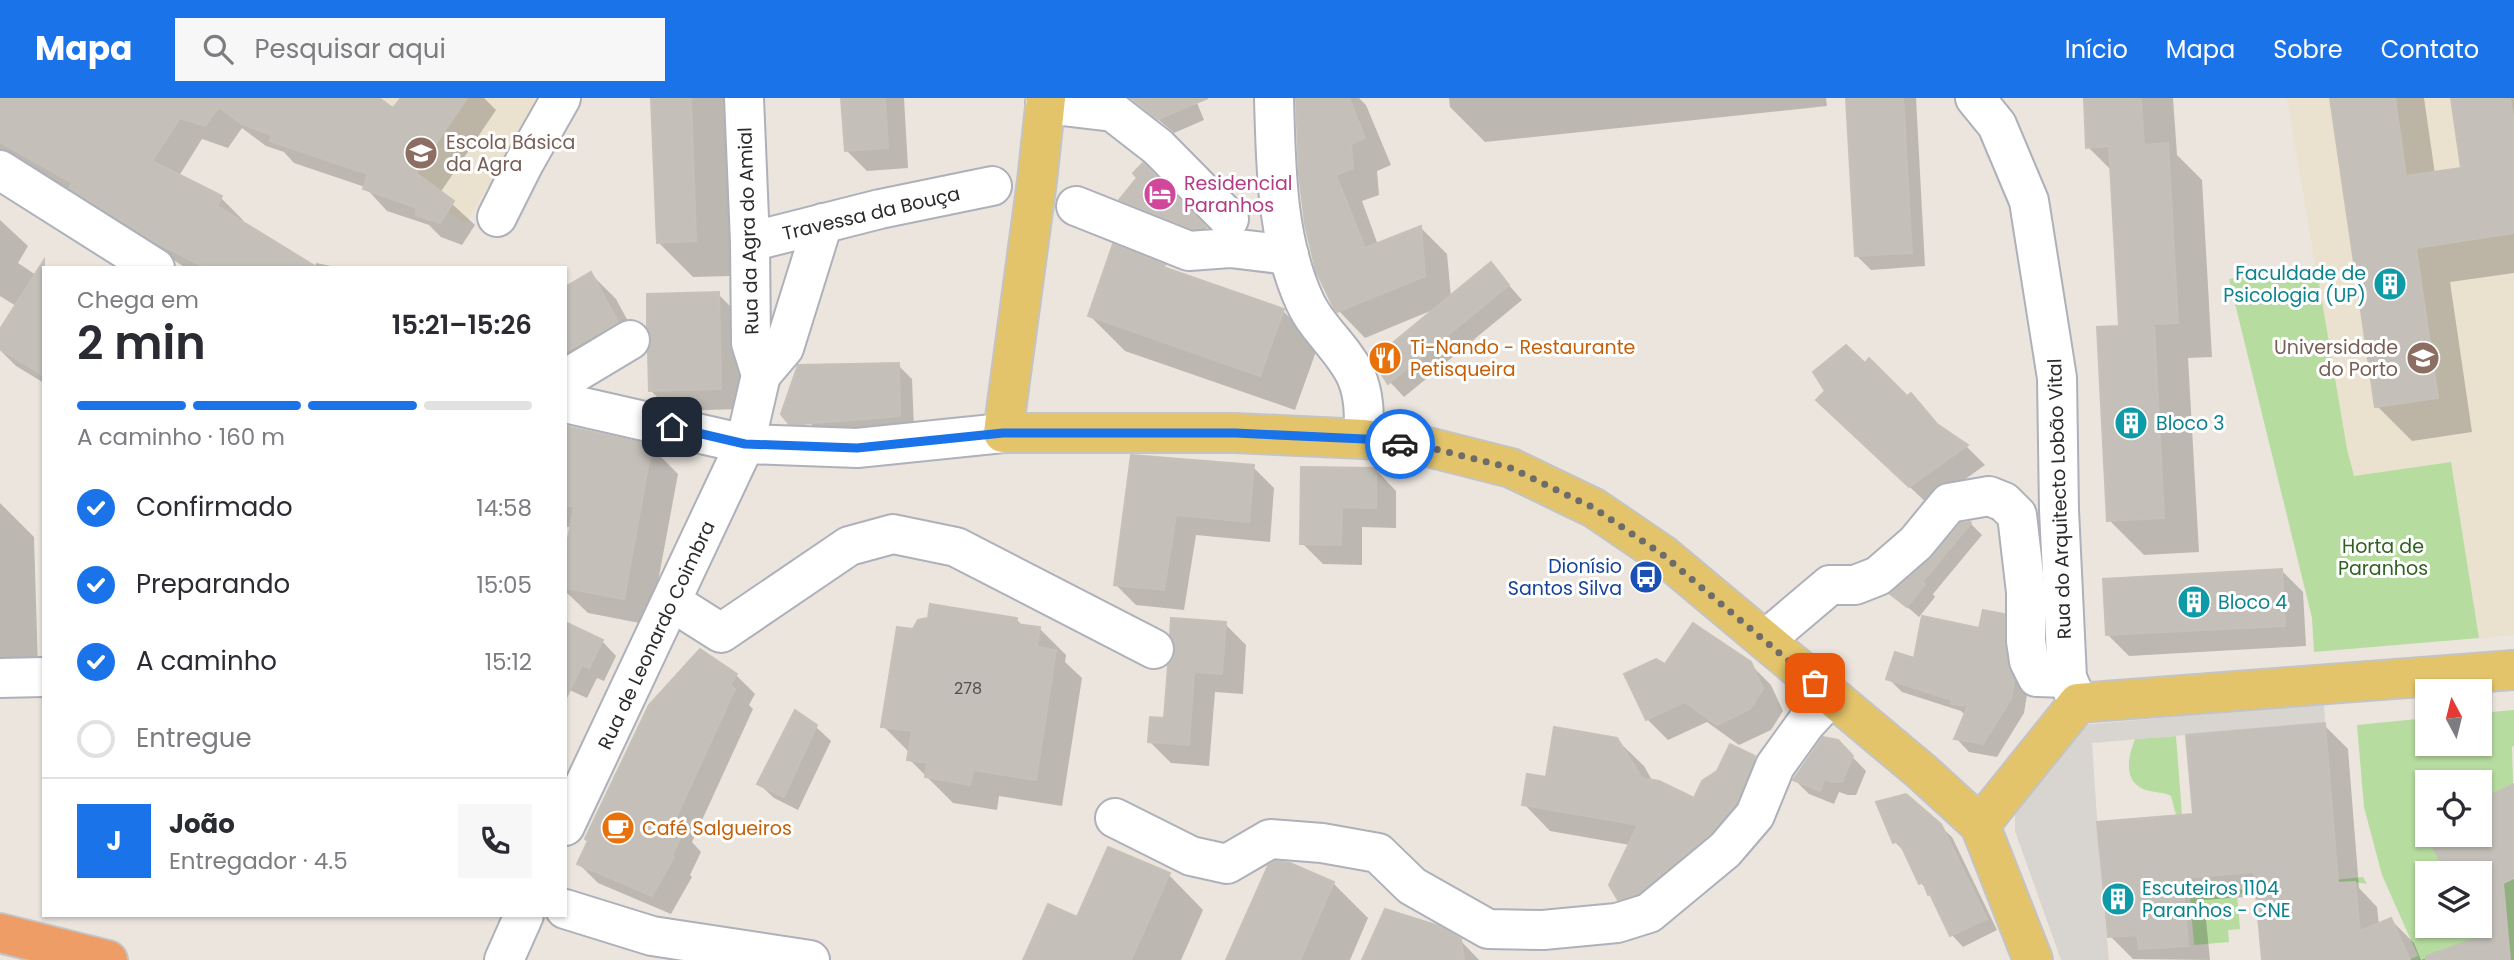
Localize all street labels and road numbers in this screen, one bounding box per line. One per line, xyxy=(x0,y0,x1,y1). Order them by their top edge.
street label: Rua da Agra do Amial xyxy=(731,127,766,335)
street label: Travessa da Bouça xyxy=(780,180,963,247)
street label: Rua do Arquitecto Lobão Vital xyxy=(2041,358,2078,640)
street label: Rua de Leonardo Coimbra xyxy=(591,516,721,754)

